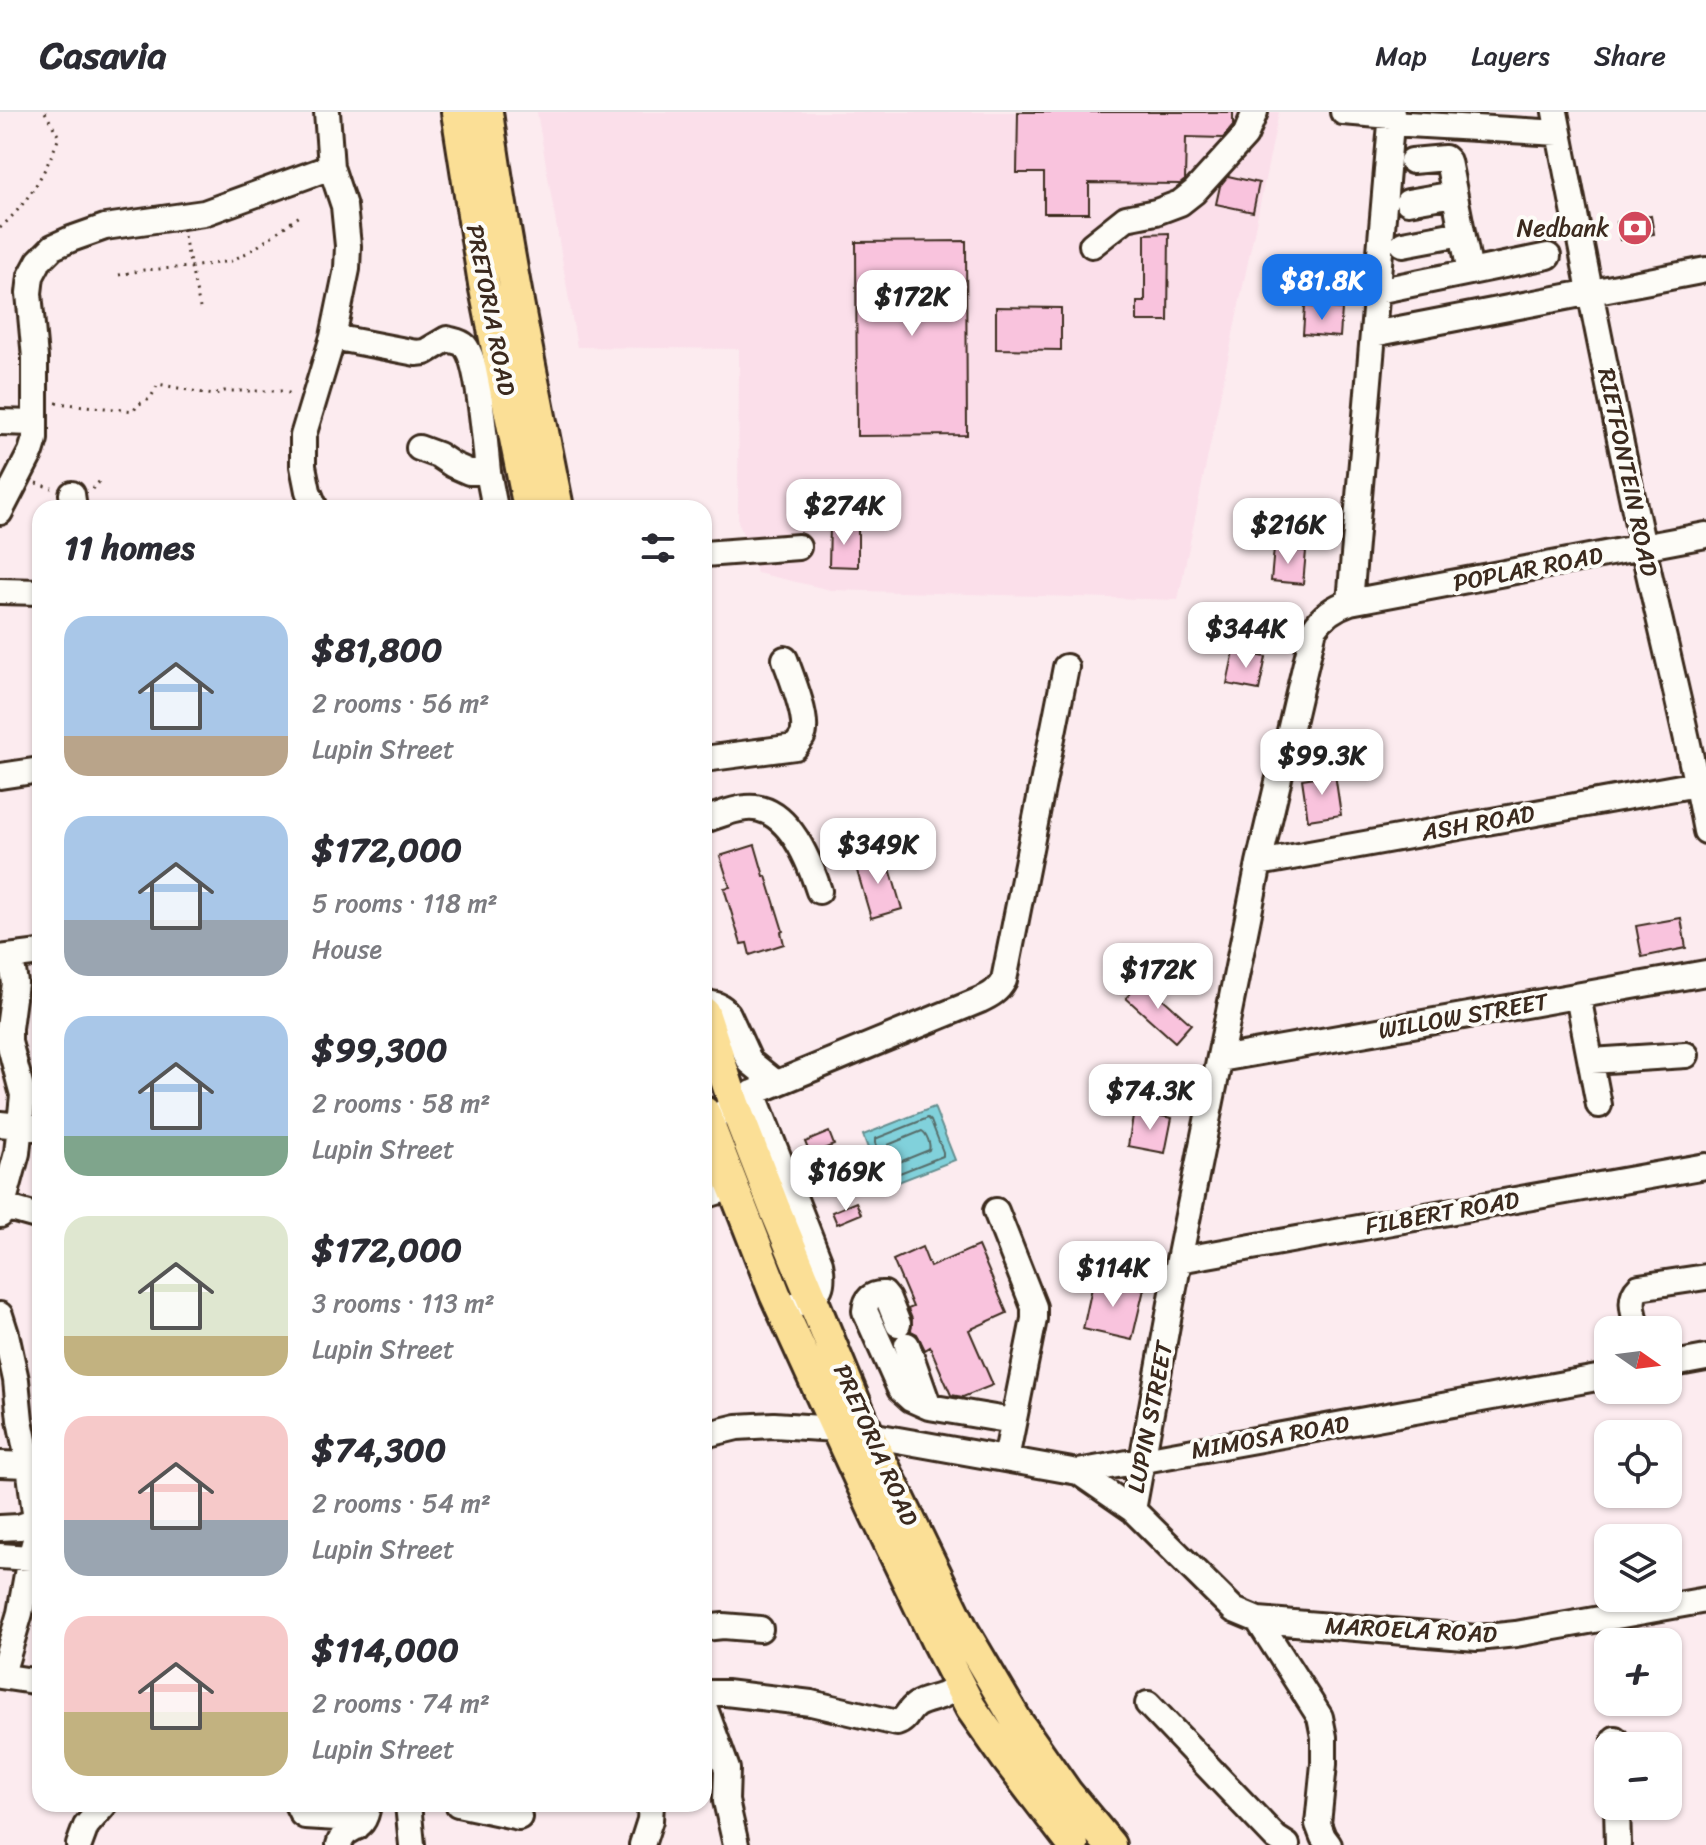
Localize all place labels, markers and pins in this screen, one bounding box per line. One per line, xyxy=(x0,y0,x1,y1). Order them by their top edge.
place label: Nedbank xyxy=(1517,207,1609,249)
bank icon: Nedbank xyxy=(1616,209,1654,247)
pin: $81.8K xyxy=(1257,254,1387,322)
pin: $172K xyxy=(856,270,968,338)
pin: $274K xyxy=(788,479,900,547)
pin: $216K xyxy=(1232,498,1344,566)
pin: $344K xyxy=(1190,602,1302,670)
pin: $99.3K xyxy=(1257,729,1387,797)
pin: $349K xyxy=(822,818,934,886)
pin: $172K xyxy=(1102,943,1214,1011)
pin: $74.3K xyxy=(1085,1064,1215,1132)
pin: $169K xyxy=(790,1145,902,1213)
pin: $114K xyxy=(1057,1241,1169,1309)

